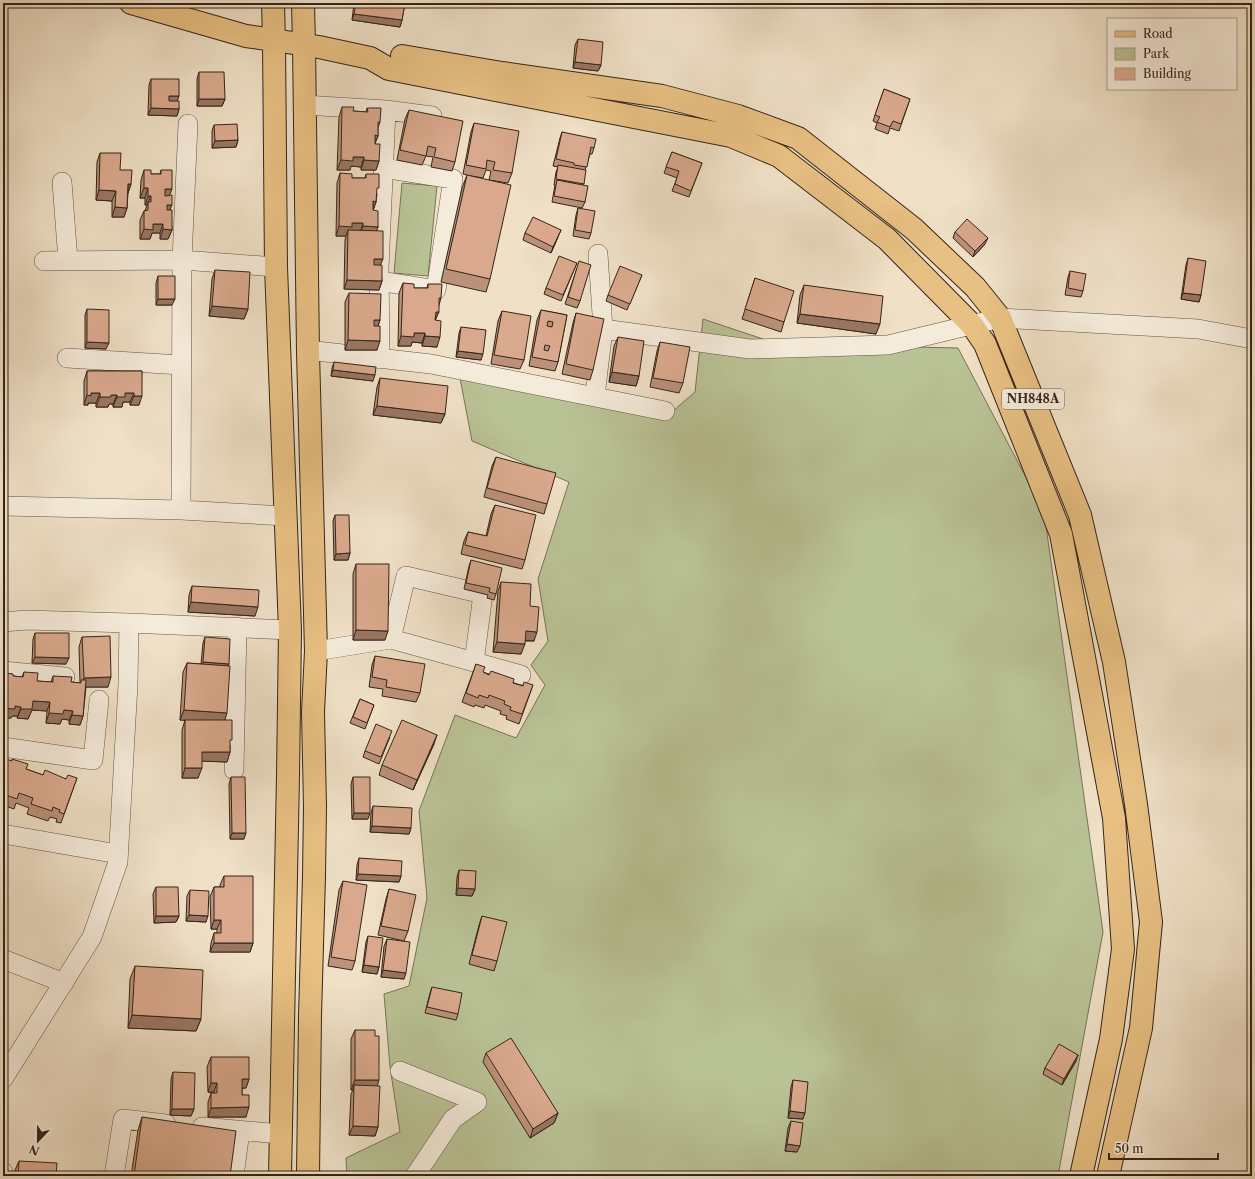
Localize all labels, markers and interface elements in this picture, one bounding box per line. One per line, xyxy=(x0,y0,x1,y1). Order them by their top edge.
legend xyxy=(1107,18,1237,90)
text: Road xyxy=(1143,26,1173,41)
text: Park xyxy=(1143,46,1170,61)
text: Building xyxy=(1143,66,1191,81)
road number: NH848A xyxy=(1002,389,1064,409)
north arrow xyxy=(18,1121,58,1161)
scale bar xyxy=(1109,1135,1218,1161)
text: 50 m xyxy=(1115,1141,1144,1156)
text: N xyxy=(27,1142,41,1159)

